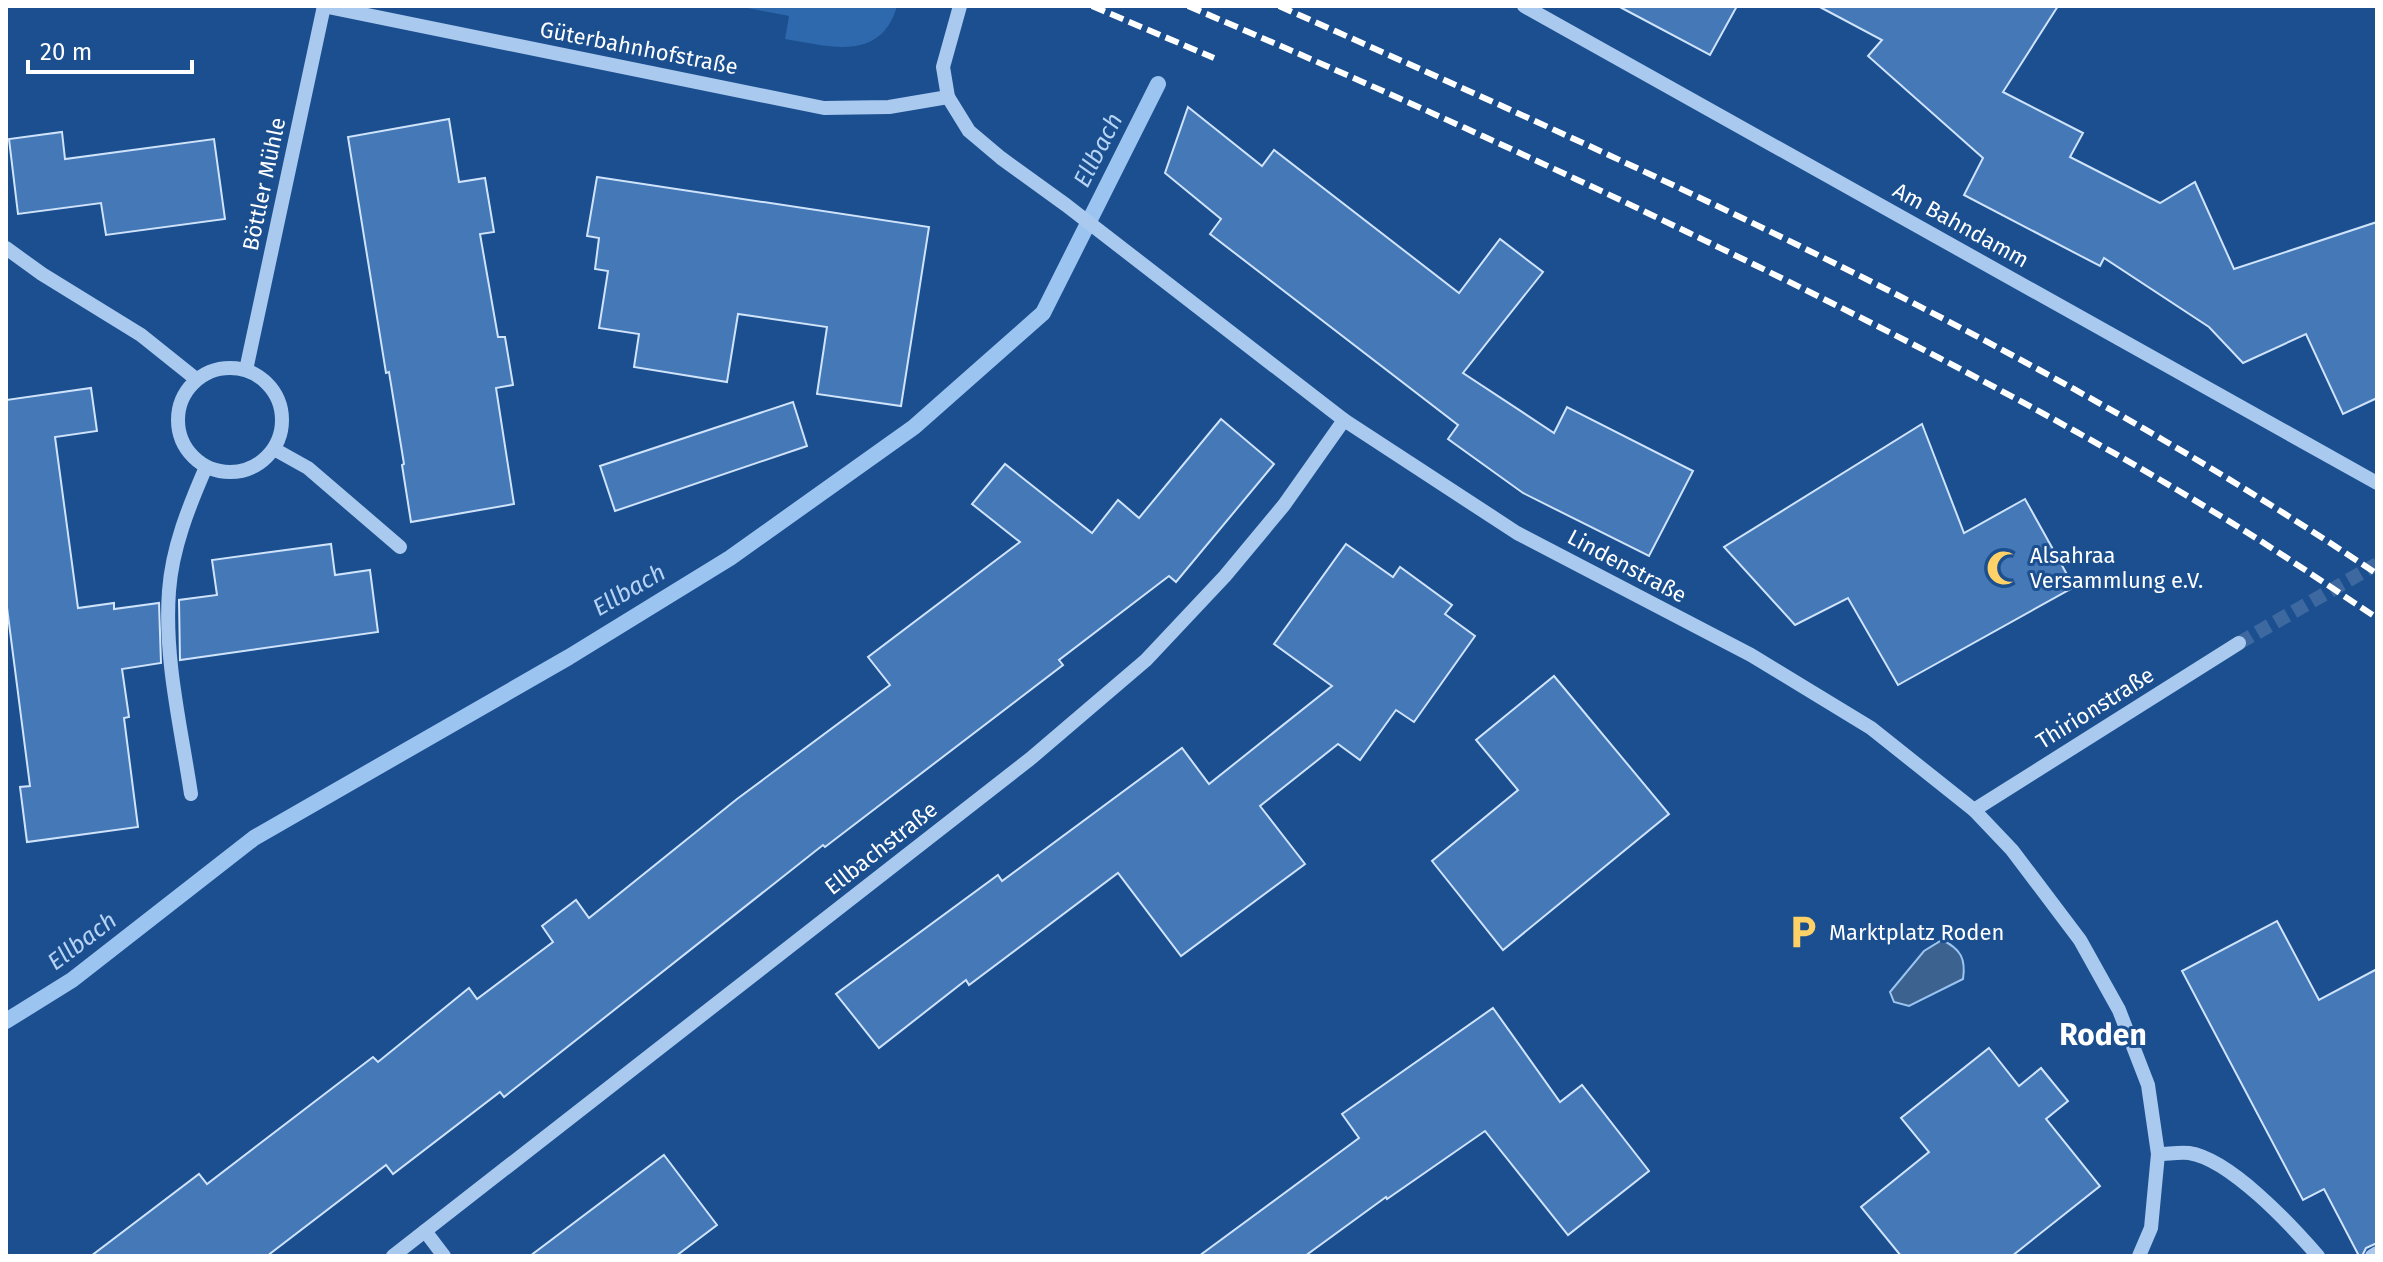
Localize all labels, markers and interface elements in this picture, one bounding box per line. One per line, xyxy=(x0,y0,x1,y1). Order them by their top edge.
street label: Güterbahnhofstraße xyxy=(538,16,740,80)
scale bar xyxy=(28,24,192,74)
text: 20 m xyxy=(40,38,92,66)
water label: Ellbach xyxy=(1068,108,1128,192)
street label: Böttler Mühle xyxy=(237,115,291,253)
street label: Am Bahndamm xyxy=(1888,177,2034,273)
street label: Lindenstraße xyxy=(1563,523,1691,609)
place label: Alsahraa Versammlung e.V. xyxy=(2030,542,2203,594)
mosque icon: Alsahraa Versammlung e.V. xyxy=(1985,549,2023,587)
water label: Ellbach xyxy=(588,558,670,622)
street label: Thirionstraße xyxy=(2031,661,2159,755)
street label: Ellbachstraße xyxy=(819,796,943,900)
water label: Ellbach xyxy=(42,906,122,976)
parking icon: Marktplatz Roden xyxy=(1784,913,1822,951)
place label: Marktplatz Roden xyxy=(1829,919,2004,946)
district label: Roden xyxy=(2059,1017,2147,1053)

